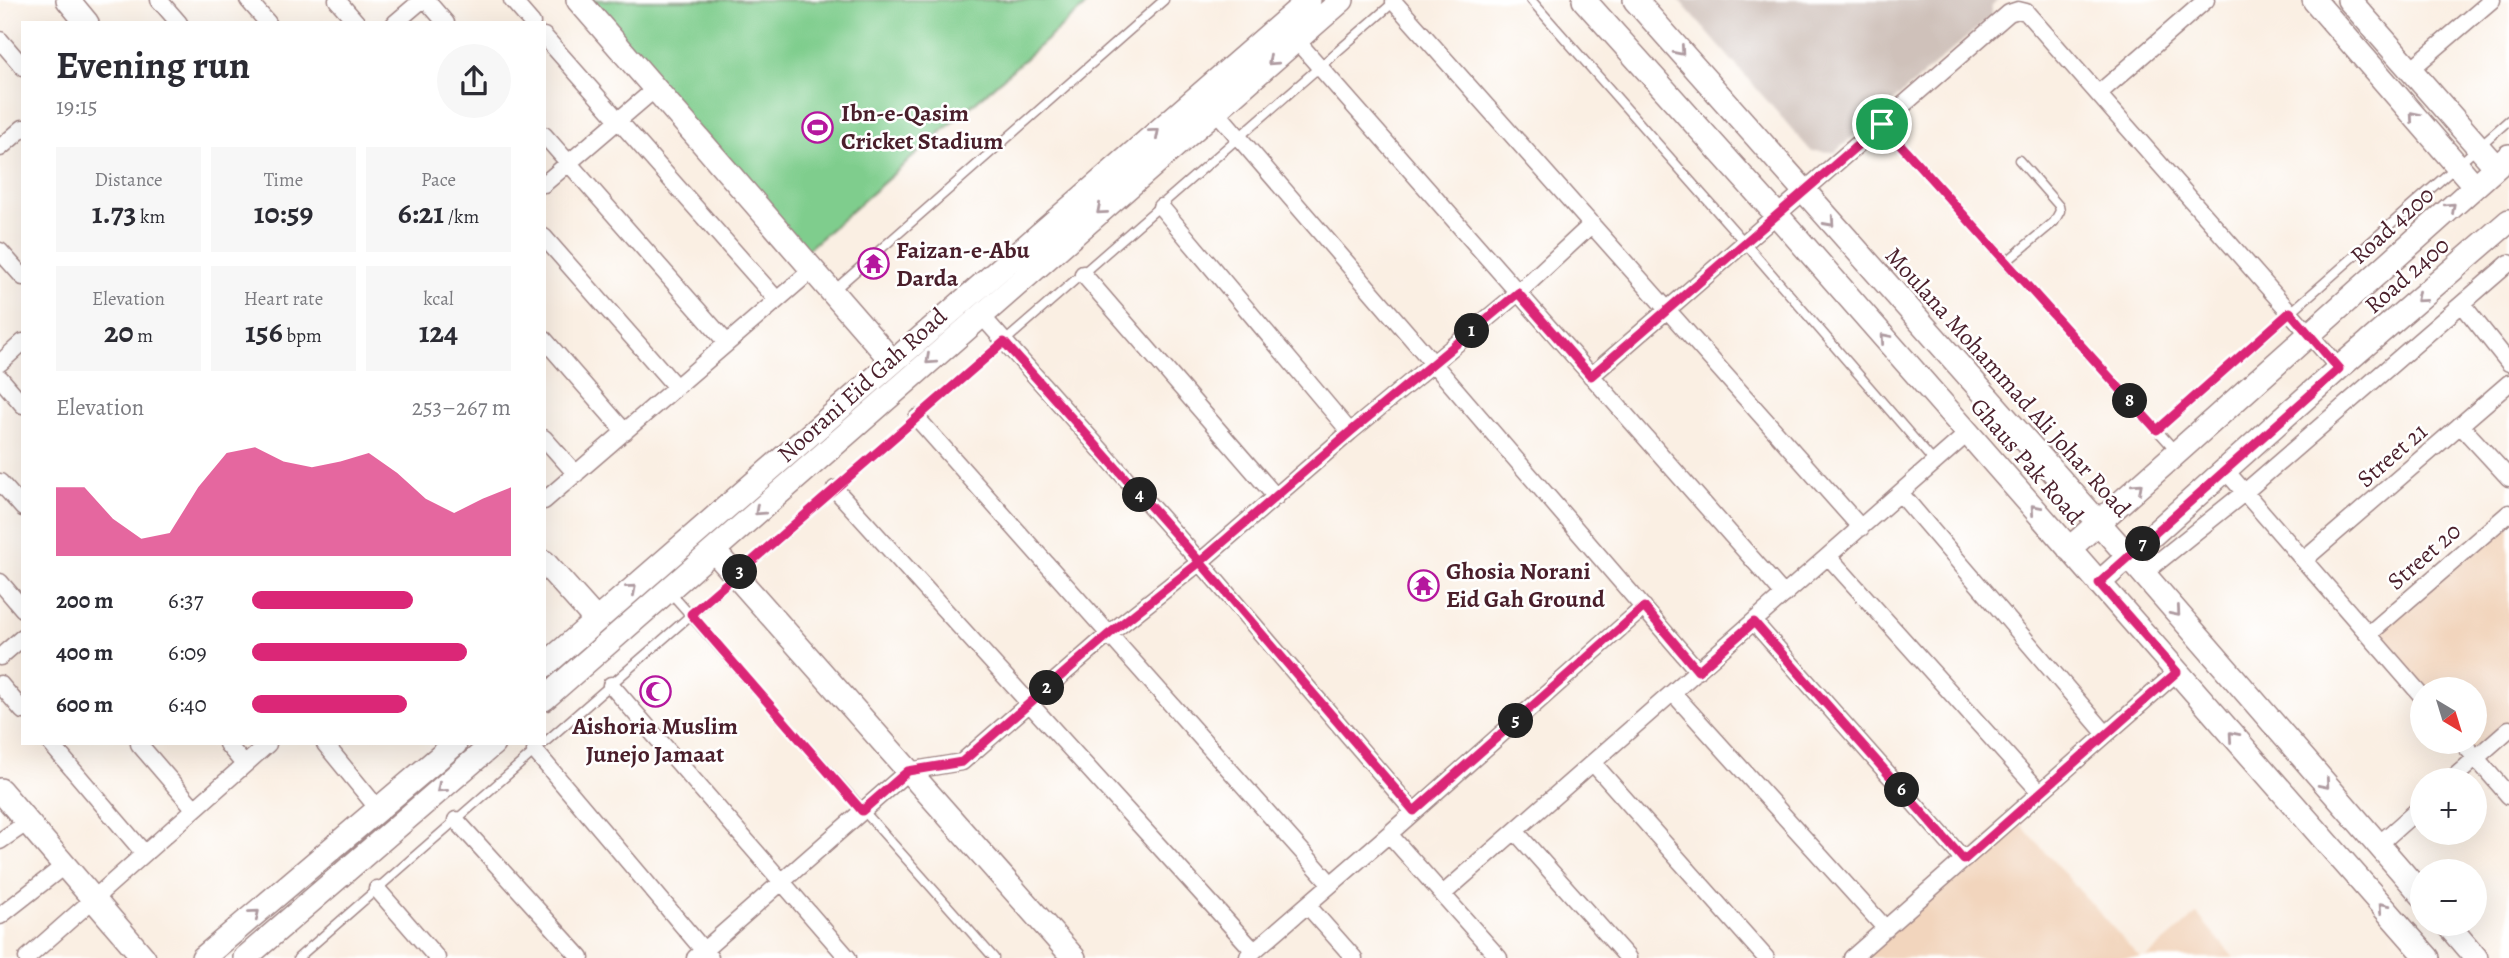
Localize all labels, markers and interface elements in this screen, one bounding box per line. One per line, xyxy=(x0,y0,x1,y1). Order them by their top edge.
text: Evening run xyxy=(56,39,250,91)
one-way arrow xyxy=(1672,43,1684,56)
button: share xyxy=(437,44,511,118)
one-way arrow xyxy=(1267,53,1280,65)
text: 19:15 xyxy=(56,91,98,122)
pin xyxy=(1852,94,1912,154)
place label: Ibn-e-Qasim Cricket Stadium xyxy=(841,97,1003,157)
icon: arrive xyxy=(1863,105,1901,143)
sports icon: Ibn-e-Qasim Cricket Stadium xyxy=(801,110,835,144)
one-way arrow xyxy=(2410,111,2422,124)
one-way arrow xyxy=(1147,129,1160,141)
text: Distance xyxy=(94,167,163,193)
text: Time xyxy=(264,167,303,193)
text: Pace xyxy=(421,167,456,193)
street label: Road 4200 xyxy=(2343,179,2441,271)
text: 1.73 xyxy=(92,193,136,233)
text: 10:59 xyxy=(254,193,313,233)
text: 6:21 xyxy=(398,193,444,233)
one-way arrow xyxy=(1096,202,1109,214)
one-way arrow xyxy=(2443,203,2456,215)
text: km xyxy=(136,204,165,230)
text: /km xyxy=(444,204,479,230)
one-way arrow xyxy=(1822,214,1834,227)
street label: Road 2400 xyxy=(2358,229,2456,321)
place label: Faizan-e-Abu Darda xyxy=(896,234,1031,294)
street label: Moulana Mohammad Ali Johar Road xyxy=(1878,240,2138,524)
temple icon: Faizan-e-Abu Darda xyxy=(856,247,890,281)
text: Elevation xyxy=(92,286,165,312)
text: Heart rate xyxy=(244,286,323,312)
text: kcal xyxy=(423,286,454,312)
one-way arrow xyxy=(2416,290,2429,302)
street label: Noorani Eid Gah Road xyxy=(770,300,954,470)
text: 20 xyxy=(104,312,134,352)
text: 156 xyxy=(245,312,283,352)
text: 124 xyxy=(419,312,458,352)
pin: 1 xyxy=(1454,314,1490,348)
text: 1 xyxy=(1468,317,1475,343)
text: m xyxy=(134,323,153,349)
text: bpm xyxy=(283,323,322,349)
one-way arrow xyxy=(1881,333,1893,346)
one-way arrow xyxy=(925,352,938,364)
pin: 8 xyxy=(2112,384,2148,418)
text: 8 xyxy=(2125,387,2134,413)
street label: Ghaus Pak Road xyxy=(1963,391,2091,531)
text: Elevation xyxy=(56,392,144,423)
text: 253–267 m xyxy=(412,392,511,423)
street label: Street 21 xyxy=(2350,416,2434,494)
pin: 4 xyxy=(1122,477,1158,512)
text: 4 xyxy=(1135,481,1144,507)
one-way arrow xyxy=(2130,483,2143,495)
one-way arrow xyxy=(755,503,768,515)
one-way arrow xyxy=(2030,504,2043,517)
street label: Street 20 xyxy=(2380,515,2468,597)
pin: 7 xyxy=(2126,526,2160,562)
text: 7 xyxy=(2138,530,2147,556)
pin: 3 xyxy=(722,554,758,590)
place label: Ghosia Norani Eid Gah Ground xyxy=(1446,555,1605,615)
text: 3 xyxy=(735,558,744,584)
temple icon: Ghosia Norani Eid Gah Ground xyxy=(1406,568,1440,602)
one-way arrow xyxy=(624,584,637,597)
text: 200 m xyxy=(56,585,114,616)
text: 6:37 xyxy=(168,585,203,616)
one-way arrow xyxy=(2168,604,2180,617)
text: 400 m xyxy=(56,637,113,668)
text: 6:09 xyxy=(168,637,207,668)
pin: 2 xyxy=(1030,670,1064,706)
text: 2 xyxy=(1042,674,1051,700)
mosque icon: Aishoria Muslim Junejo Jamaat xyxy=(638,675,672,709)
north arrow xyxy=(2410,677,2487,754)
map controls xyxy=(2410,677,2487,936)
text: 600 m xyxy=(56,689,113,720)
text: 6:40 xyxy=(168,689,207,720)
pin: 5 xyxy=(1498,704,1534,738)
text: 5 xyxy=(1511,707,1520,733)
place label: Aishoria Muslim Junejo Jamaat xyxy=(571,710,738,770)
one-way arrow xyxy=(2229,731,2241,744)
button: + xyxy=(2410,768,2487,845)
pin: 6 xyxy=(1884,772,1920,808)
text: 6 xyxy=(1897,776,1906,802)
one-way arrow xyxy=(2317,776,2329,789)
one-way arrow xyxy=(436,780,449,792)
button: − xyxy=(2410,859,2487,936)
one-way arrow xyxy=(2379,902,2391,915)
one-way arrow xyxy=(247,910,260,922)

